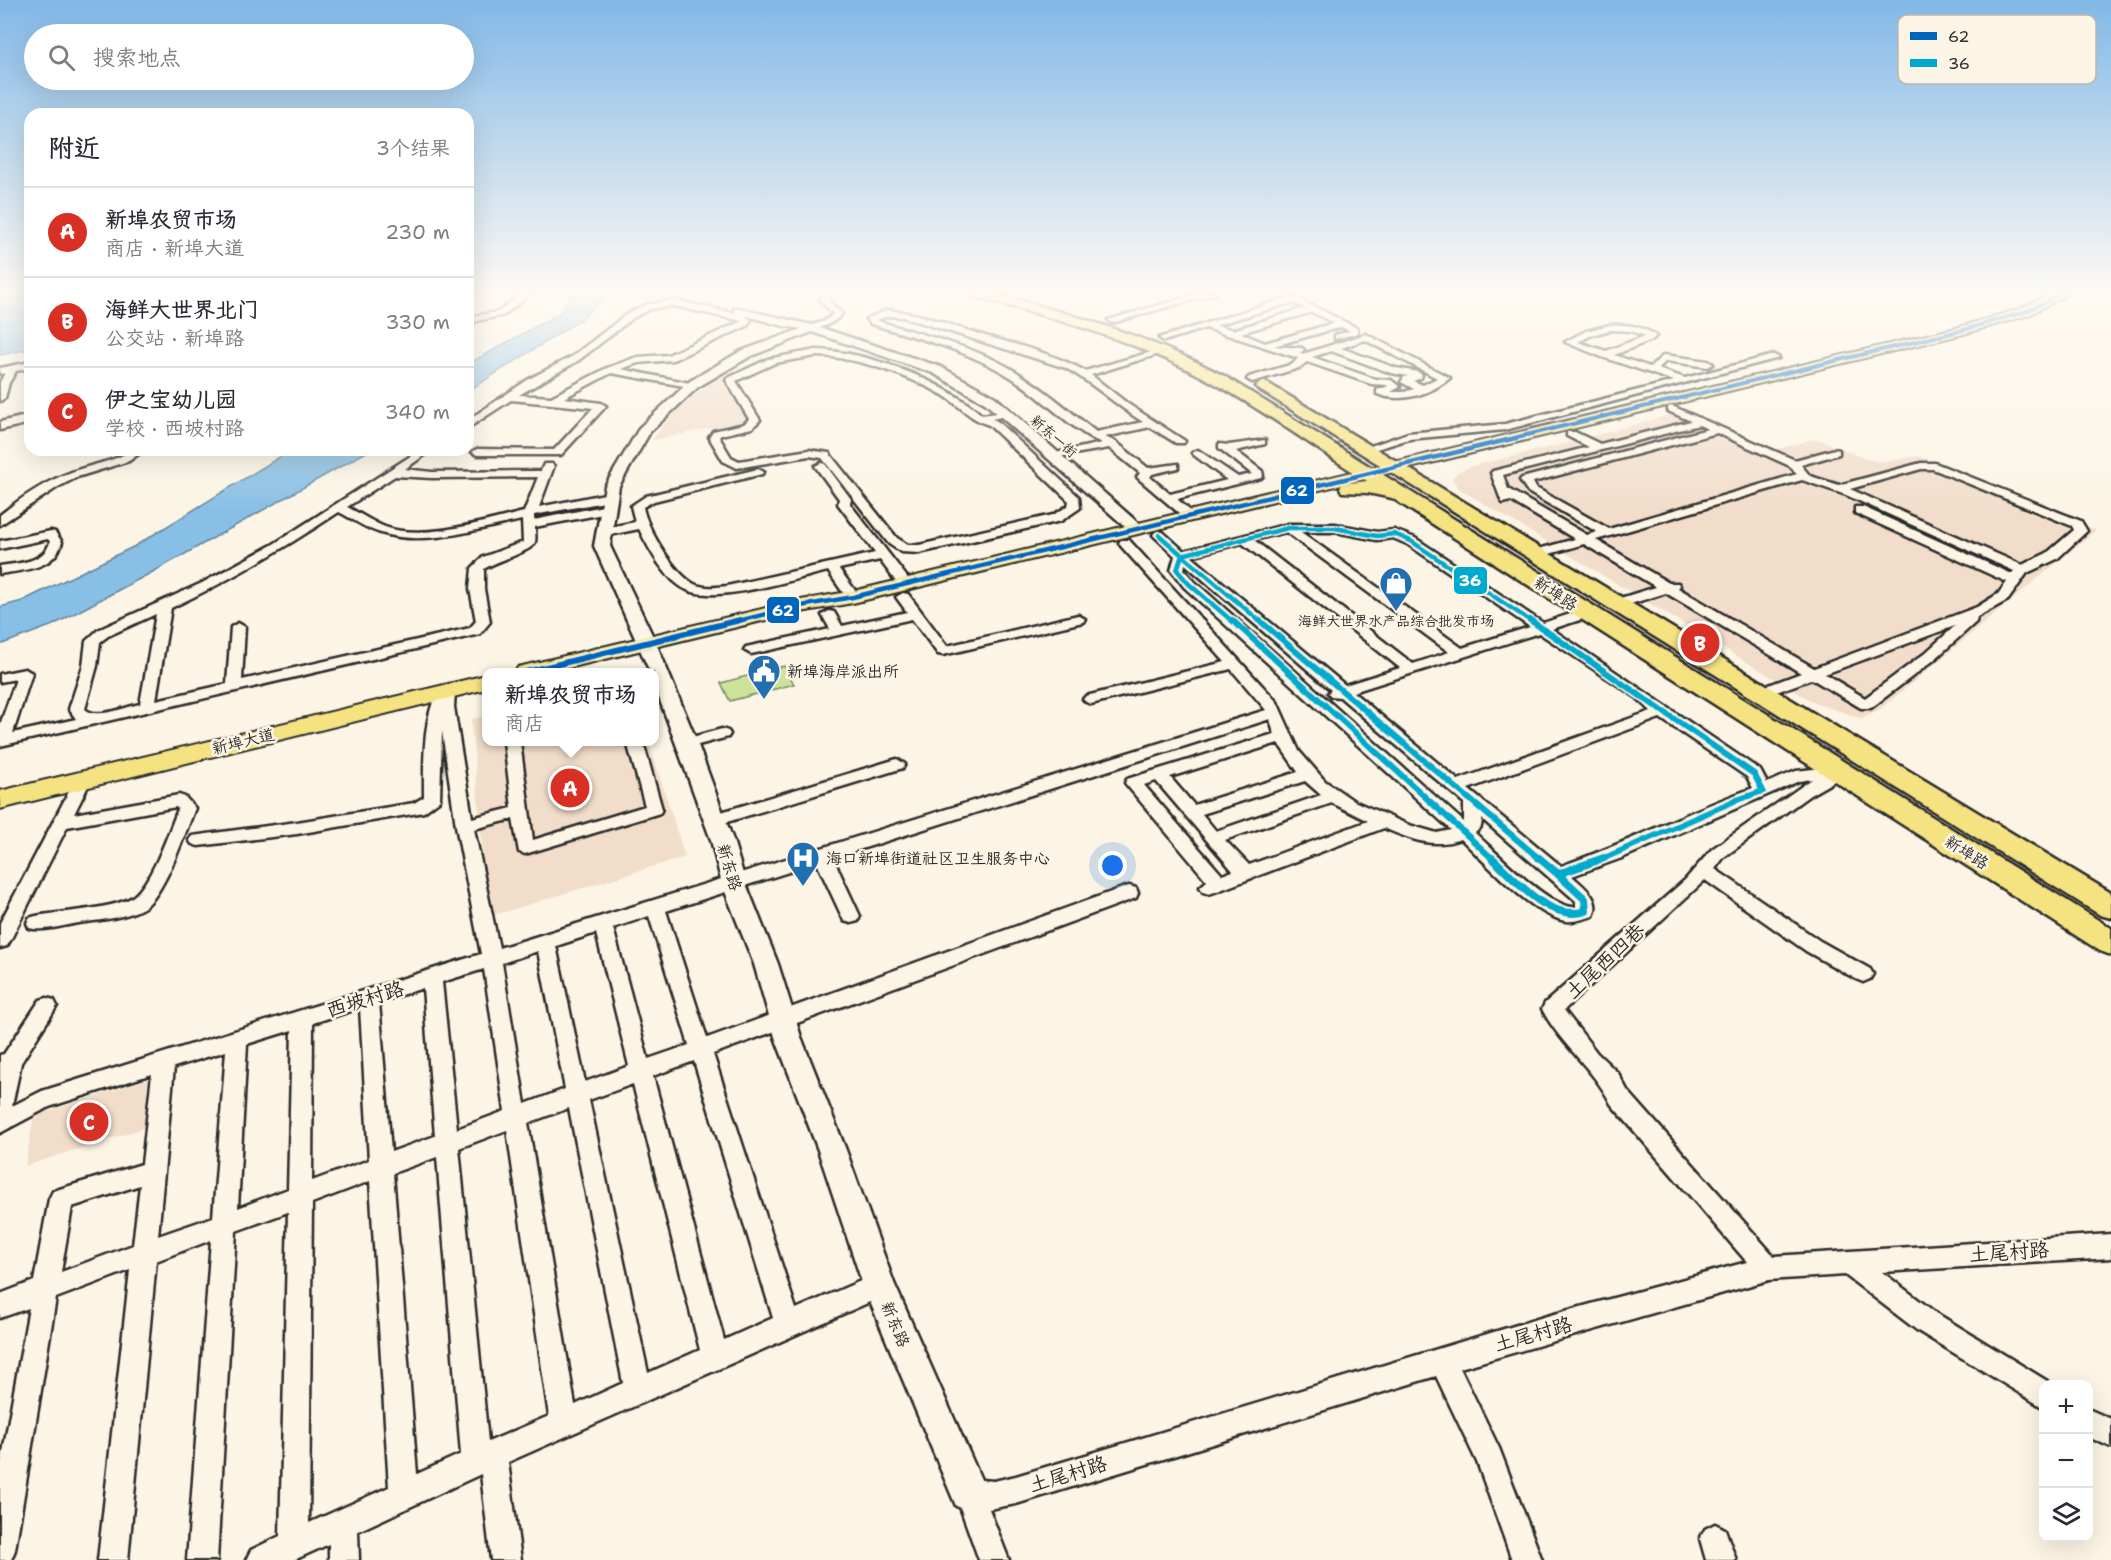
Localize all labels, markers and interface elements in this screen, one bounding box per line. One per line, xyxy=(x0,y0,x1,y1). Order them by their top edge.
legend xyxy=(1898,15,2096,84)
search box xyxy=(24,24,474,90)
text: 62 xyxy=(1948,26,1969,47)
icon: search xyxy=(45,41,78,74)
text: 搜索地点 xyxy=(93,43,181,72)
text: 36 xyxy=(1948,53,1970,74)
text: 附近 xyxy=(48,130,100,165)
text: 3个结果 xyxy=(376,135,450,161)
text: 新埠农贸市场 xyxy=(105,205,237,234)
text: A xyxy=(60,219,75,245)
text: 230 m xyxy=(385,219,450,245)
text: 商店 · 新埠大道 xyxy=(105,235,244,261)
text: 海鲜大世界北门 xyxy=(105,295,259,324)
text: B xyxy=(61,309,74,335)
text: 330 m xyxy=(386,309,450,335)
text: 公交站 · 新埠路 xyxy=(105,325,244,351)
text: 伊之宝幼儿园 xyxy=(105,385,237,414)
text: C xyxy=(61,399,74,425)
text: 340 m xyxy=(385,399,450,425)
street label: 新东一街 xyxy=(1027,411,1081,461)
text: 学校 · 西坡村路 xyxy=(105,415,244,441)
line badge: 62 xyxy=(1280,476,1315,505)
text: 62 xyxy=(1286,480,1308,501)
shop icon: 海鲜大世界水产品综合批发市场 xyxy=(1378,565,1414,612)
line badge: 36 xyxy=(1453,566,1488,595)
text: 36 xyxy=(1459,570,1481,591)
street label: 新埠路 xyxy=(1530,572,1582,615)
line badge: 62 xyxy=(766,596,800,624)
text: 62 xyxy=(772,600,794,621)
place label: 海鲜大世界水产品综合批发市场 xyxy=(1298,612,1494,630)
pin: B xyxy=(1680,620,1720,666)
public building icon: 新埠海岸派出所 xyxy=(746,653,782,700)
place label: 新埠海岸派出所 xyxy=(787,661,899,682)
popup xyxy=(482,668,659,746)
text: 新埠农贸市场 xyxy=(504,680,637,709)
text: 商店 xyxy=(504,710,544,736)
street label: 新埠大道 xyxy=(210,724,277,759)
pin: A xyxy=(550,766,590,810)
street label: 新埠路 xyxy=(1941,831,1993,874)
hospital icon: 海口新埠街道社区卫生服务中心 xyxy=(785,840,821,887)
street label: 新东路 xyxy=(712,841,747,893)
place label: 海口新埠街道社区卫生服务中心 xyxy=(826,848,1050,869)
your location xyxy=(1098,851,1127,880)
street label: 土尾西四巷 xyxy=(1560,917,1651,1005)
street label: 西坡村路 xyxy=(323,975,408,1023)
pin: C xyxy=(70,1100,109,1144)
street label: 土尾村路 xyxy=(1968,1236,2051,1268)
street label: 新东路 xyxy=(876,1298,915,1350)
street label: 土尾村路 xyxy=(1491,1310,1576,1358)
map controls xyxy=(2039,1380,2093,1542)
button: + xyxy=(2039,1380,2093,1434)
button: − xyxy=(2039,1434,2093,1488)
street label: 土尾村路 xyxy=(1026,1450,1111,1498)
button: layers xyxy=(2039,1488,2093,1542)

